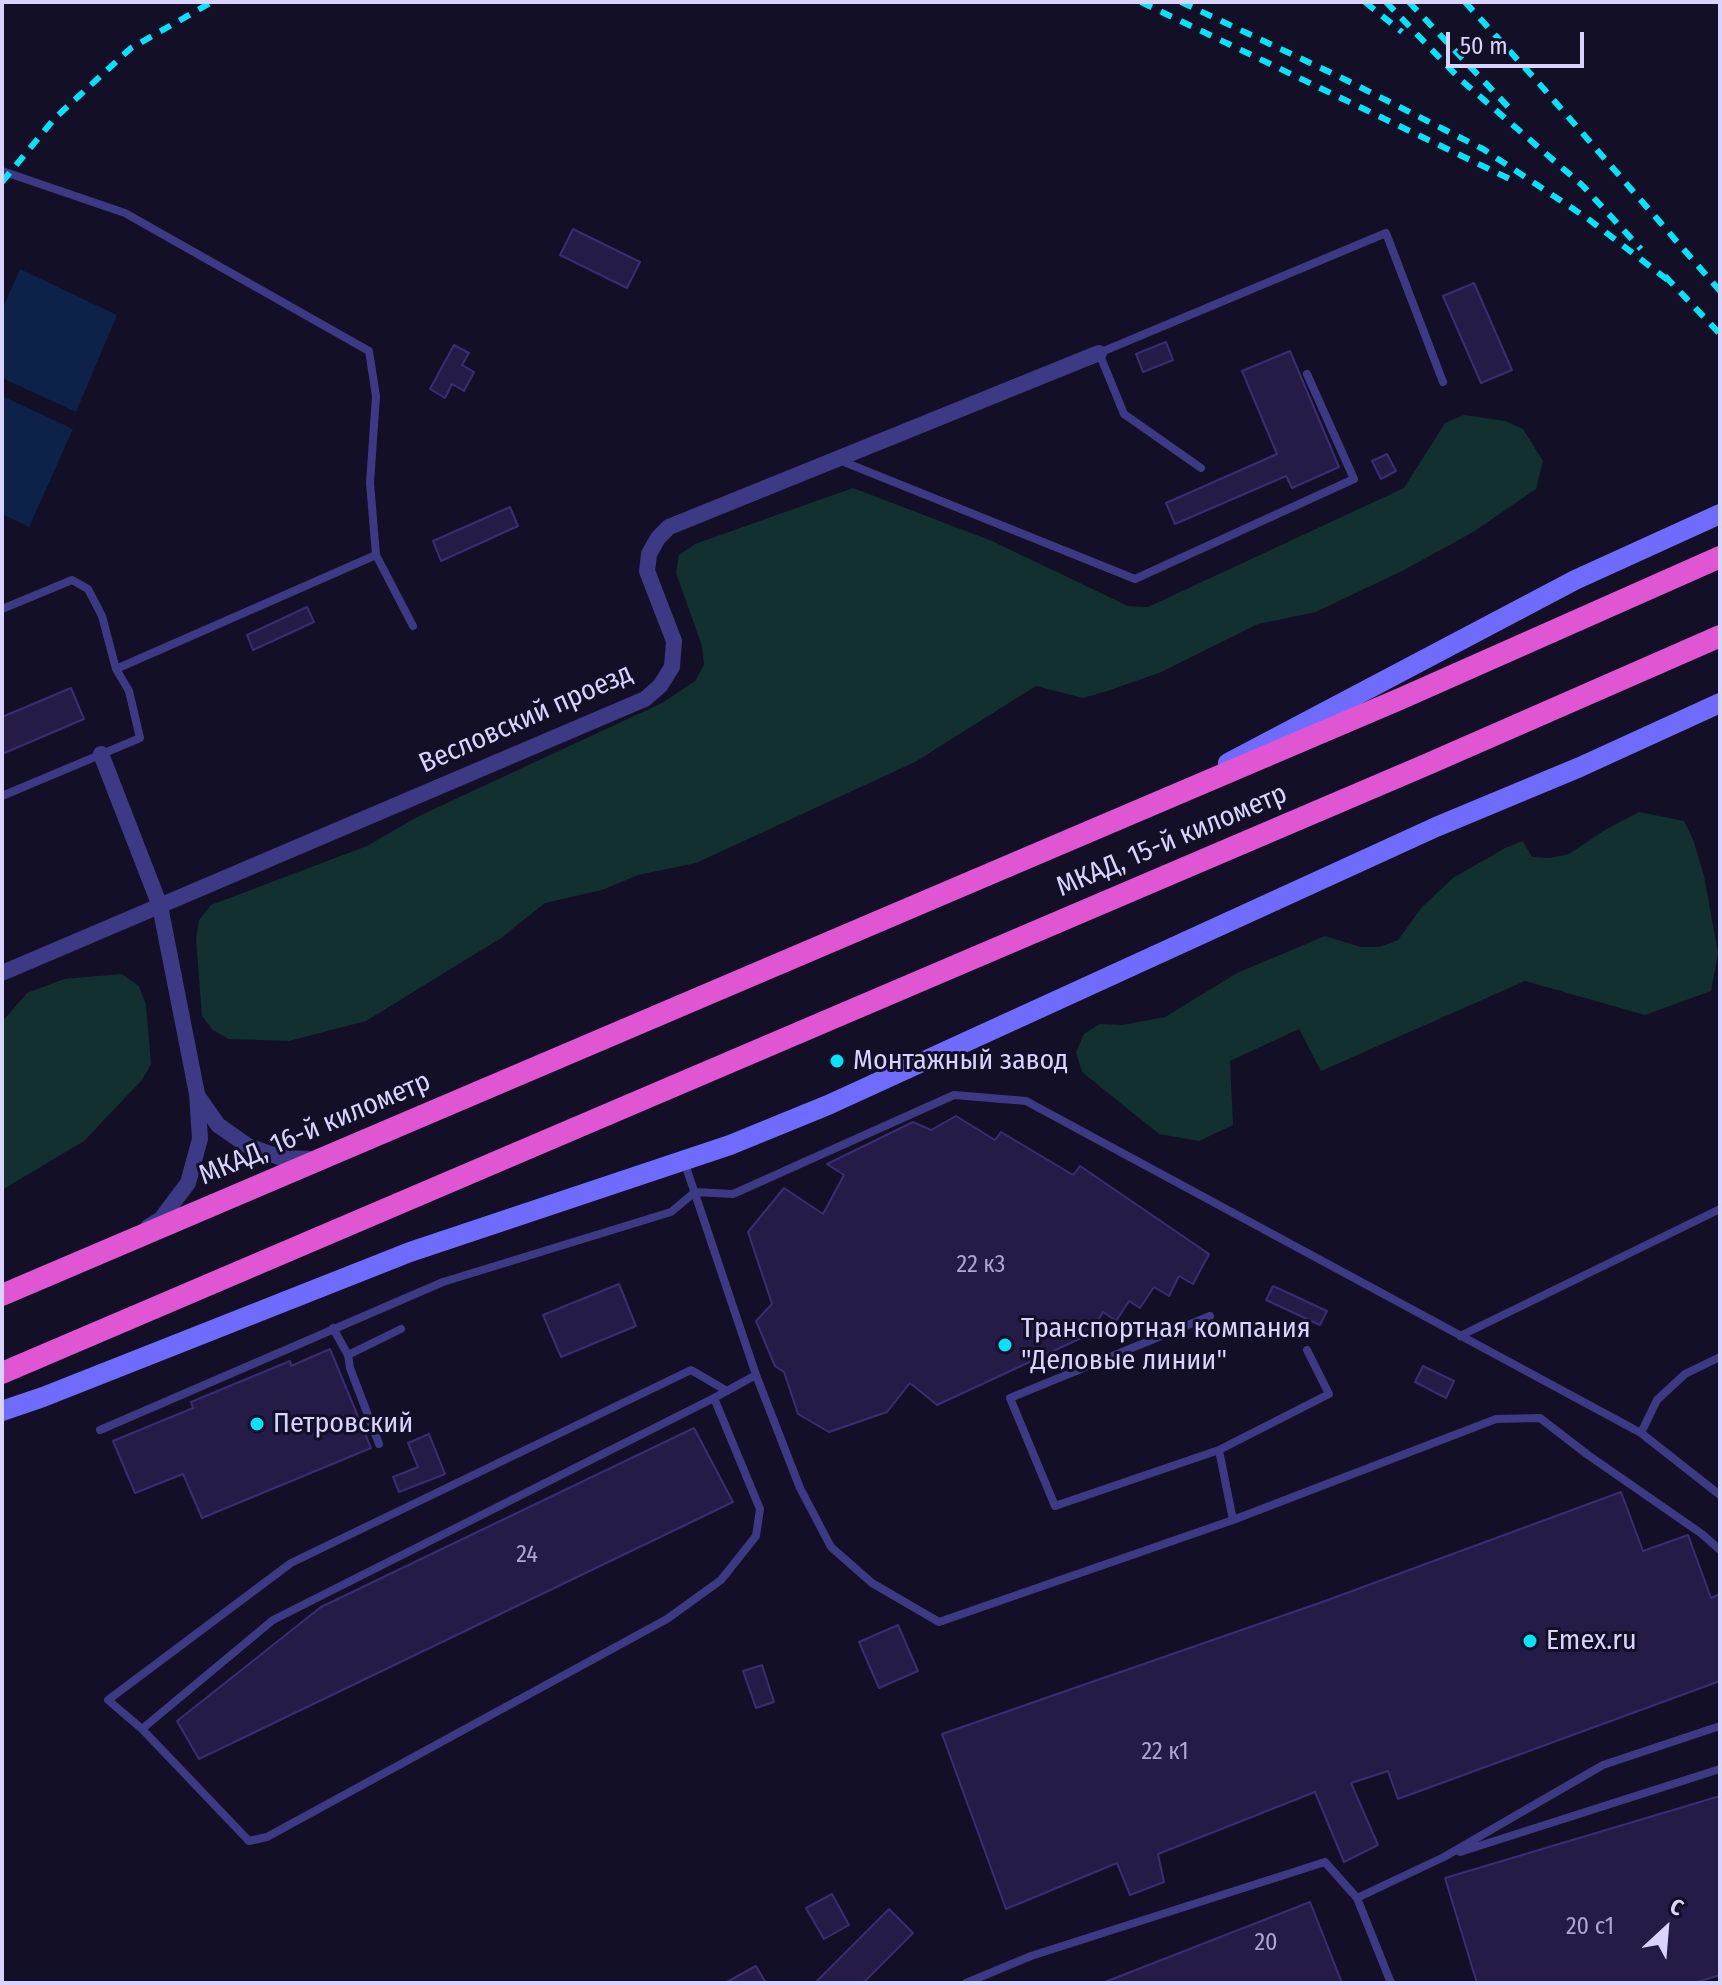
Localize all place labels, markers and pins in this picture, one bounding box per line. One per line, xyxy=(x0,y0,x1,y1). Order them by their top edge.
place label: Монтажный завод xyxy=(853,1044,1068,1078)
marker: Монтажный завод xyxy=(828,1052,846,1070)
place label: Транспортная компания "Деловые линии" xyxy=(1021,1312,1311,1378)
marker: Транспортная компания "Деловые линии" xyxy=(996,1336,1014,1354)
place label: Петровский xyxy=(273,1407,413,1441)
marker: Петровский xyxy=(248,1415,266,1433)
place label: Emex.ru xyxy=(1546,1624,1637,1658)
marker: Emex.ru xyxy=(1521,1632,1539,1650)

